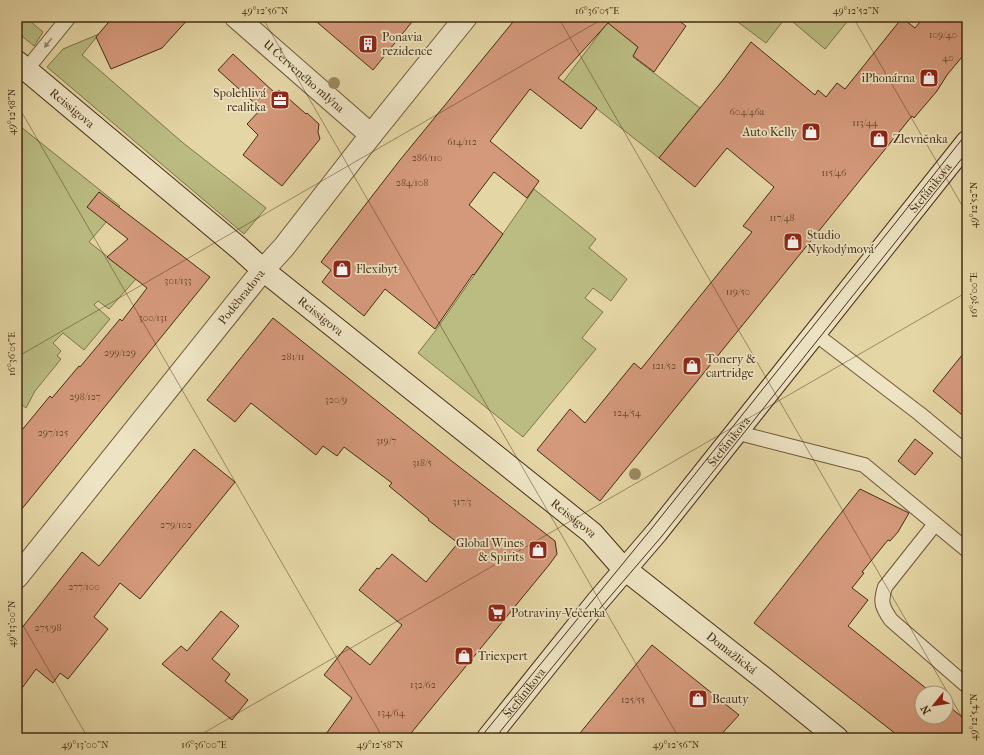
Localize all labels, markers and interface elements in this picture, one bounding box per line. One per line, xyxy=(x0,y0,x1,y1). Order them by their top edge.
text: 49°12'56"N xyxy=(242,5,289,17)
text: 16°36'05"E xyxy=(575,5,619,17)
text: 49°12'52"N xyxy=(833,5,880,17)
house number: 109/40 xyxy=(929,29,957,41)
place label: Ponavia rezidence xyxy=(382,30,432,58)
building icon: Ponavia rezidence xyxy=(357,33,379,55)
street label: U Červeného mlýna xyxy=(260,37,347,116)
one-way arrow xyxy=(43,38,52,49)
house number: 40 xyxy=(942,52,954,64)
shop icon: iPhonárna xyxy=(918,67,940,89)
place label: iPhonárna xyxy=(861,71,915,85)
street label: Reissigova xyxy=(47,86,98,131)
place label: Spolehlivá realitka xyxy=(213,86,266,114)
text: 49°12'58"N xyxy=(6,88,18,135)
office icon: Spolehlivá realitka xyxy=(269,89,291,111)
house number: 604/46a xyxy=(730,106,765,118)
house number: 113/44 xyxy=(852,117,879,129)
shop icon: Auto Kelly xyxy=(800,121,822,143)
place label: Auto Kelly xyxy=(741,125,798,139)
shop icon: Zlevněnka xyxy=(868,128,890,150)
place label: Zlevněnka xyxy=(893,132,948,146)
house number: 614/112 xyxy=(447,136,477,148)
house number: 286/110 xyxy=(412,152,442,164)
street label: Štefánikova xyxy=(906,160,955,216)
house number: 115/46 xyxy=(822,167,847,179)
house number: 284/108 xyxy=(396,177,428,189)
text: 49°12'52"N xyxy=(968,181,980,228)
house number: 117/48 xyxy=(770,212,794,224)
place label: Studio Nykodýmová xyxy=(807,228,875,256)
shop icon: Studio Nykodýmová xyxy=(782,231,804,253)
shop icon: Flexibyt xyxy=(331,258,353,280)
place label: Flexibyt xyxy=(356,262,399,276)
street label: Poděbradova xyxy=(215,266,268,327)
text: 16°36'00"E xyxy=(968,272,980,318)
house number: 301/133 xyxy=(164,275,192,287)
house number: 119/50 xyxy=(726,286,750,298)
street label: Reissigova xyxy=(295,294,347,339)
house number: 300/131 xyxy=(139,312,167,324)
text: 16°36'05"E xyxy=(6,332,18,376)
house number: 299/129 xyxy=(104,347,136,359)
house number: 281/11 xyxy=(281,351,305,363)
place label: Tonery & cartridge xyxy=(706,352,756,380)
shop icon: Tonery & cartridge xyxy=(681,355,703,377)
house number: 121/52 xyxy=(652,360,676,372)
house number: 298/127 xyxy=(69,391,101,403)
house number: 320/9 xyxy=(325,394,347,406)
house number: 124/54 xyxy=(613,407,642,419)
street label: Štefánikova xyxy=(704,413,753,469)
house number: 297/125 xyxy=(38,427,68,439)
house number: 319/7 xyxy=(376,435,396,447)
house number: 318/5 xyxy=(412,457,432,469)
house number: 317/3 xyxy=(453,496,471,508)
street label: Reissigova xyxy=(548,496,600,541)
house number: 279/102 xyxy=(160,519,192,531)
place label: Global Wines & Spirits xyxy=(456,536,525,564)
shop icon: Global Wines & Spirits xyxy=(527,539,549,561)
house number: 277/100 xyxy=(68,581,100,593)
text: 49°13'00"N xyxy=(6,600,18,648)
supermarket icon: Potraviny-Večerka xyxy=(486,602,508,624)
place label: Potraviny-Večerka xyxy=(511,606,606,620)
house number: 275/98 xyxy=(35,622,62,634)
street label: Domažlická xyxy=(704,629,760,677)
shop icon: Triexpert xyxy=(453,645,475,667)
place label: Triexpert xyxy=(478,649,529,663)
street label: Štefánikova xyxy=(499,665,549,720)
house number: 132/62 xyxy=(410,679,436,691)
north arrow xyxy=(914,685,954,725)
shop icon: Beauty xyxy=(687,688,709,710)
place label: Beauty xyxy=(712,692,749,706)
text: 49°12'54"N xyxy=(968,693,980,741)
house number: 125/55 xyxy=(621,694,645,706)
text: N xyxy=(918,702,933,717)
house number: 134/64 xyxy=(377,707,406,719)
text: 49°13'00"N xyxy=(61,739,109,751)
text: 16°36'00"E xyxy=(181,739,227,751)
text: 49°12'58"N xyxy=(357,739,404,751)
text: 49°12'56"N xyxy=(653,739,700,751)

